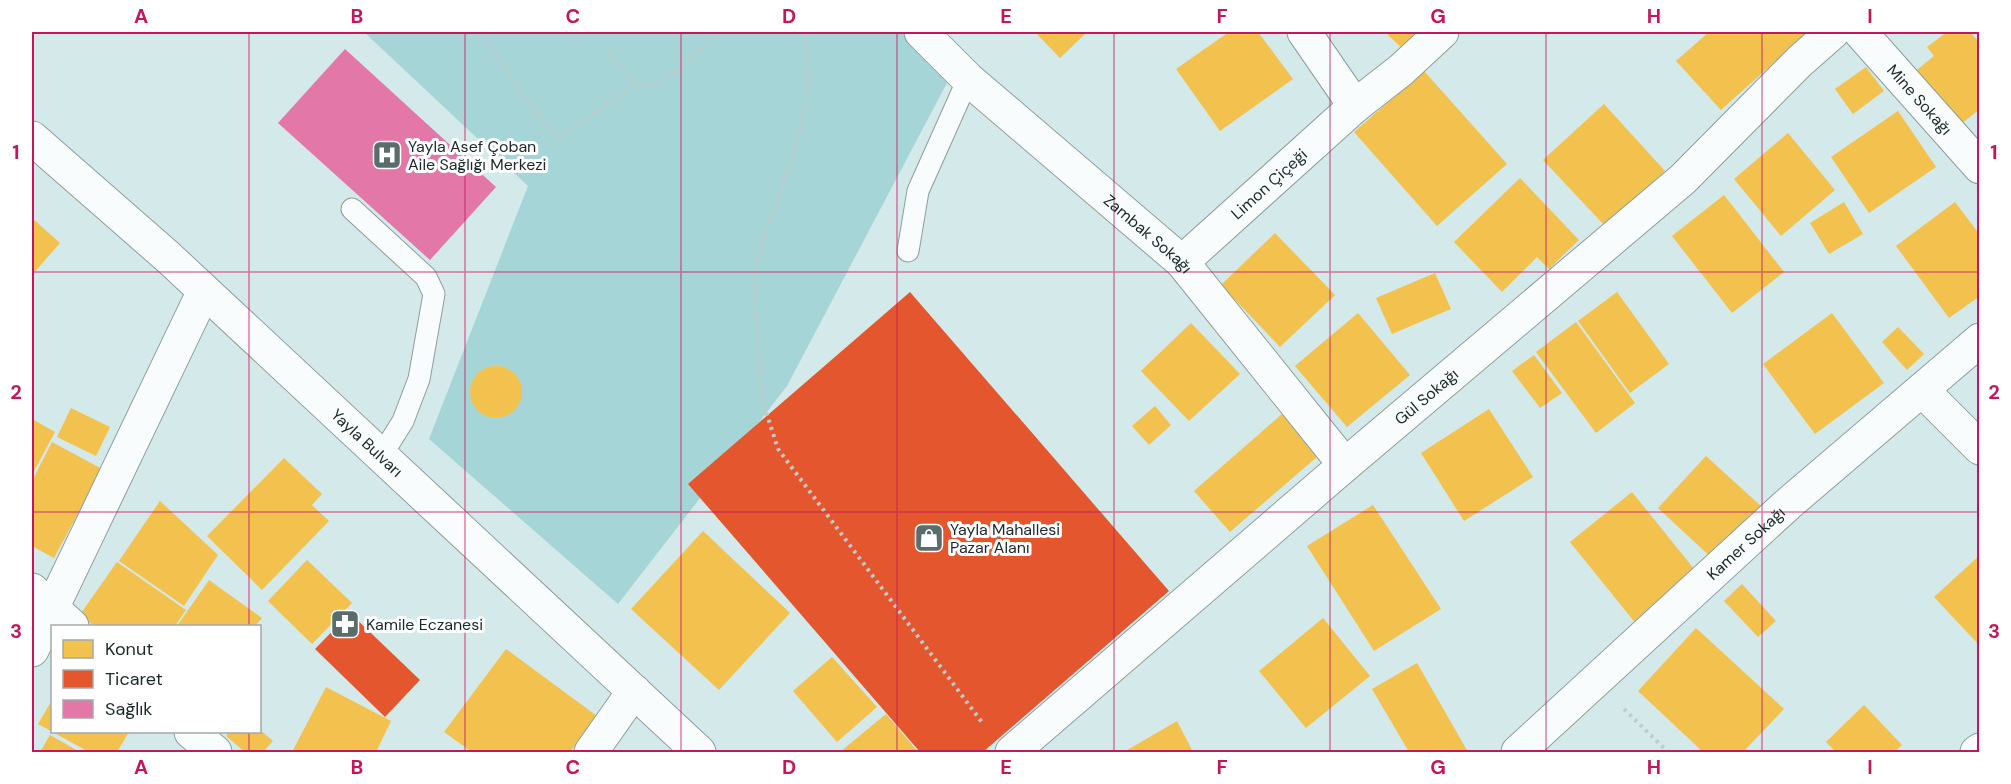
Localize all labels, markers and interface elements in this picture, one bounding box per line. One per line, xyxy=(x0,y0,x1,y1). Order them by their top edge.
text: A xyxy=(134,3,148,29)
text: B xyxy=(351,3,363,29)
text: C xyxy=(566,3,580,29)
text: D xyxy=(782,3,796,29)
text: E xyxy=(1000,3,1012,29)
text: F xyxy=(1216,3,1228,29)
text: G xyxy=(1430,3,1446,29)
text: H xyxy=(1647,3,1661,29)
text: I xyxy=(1867,3,1873,29)
street label: Mine Sokağı xyxy=(1882,60,1956,139)
place label: Yayla Asef Çoban Aile Sağlığı Merkezi xyxy=(408,136,546,175)
text: 1 xyxy=(12,139,20,165)
hospital icon: Yayla Asef Çoban Aile Sağlığı Merkezi xyxy=(371,139,403,171)
text: 1 xyxy=(1990,139,1998,165)
street label: Limon Çiçeği xyxy=(1227,144,1312,224)
street label: Zambak Sokağı xyxy=(1099,190,1197,278)
street label: Gül Sokağı xyxy=(1390,364,1463,430)
text: 2 xyxy=(10,379,22,405)
text: 2 xyxy=(1988,379,2000,405)
street label: Yayla Bulvarı xyxy=(326,404,407,482)
street label: Kamer Sokağı xyxy=(1702,502,1790,585)
place label: Yayla Mahallesi Pazar Alanı xyxy=(950,519,1060,558)
shop icon: Yayla Mahallesi Pazar Alanı xyxy=(913,522,945,554)
pharmacy icon: Kamile Eczanesi xyxy=(329,608,361,640)
place label: Kamile Eczanesi xyxy=(366,614,483,635)
text: 3 xyxy=(10,618,22,644)
text: 3 xyxy=(1988,618,2000,644)
legend xyxy=(51,625,261,733)
text: Konut xyxy=(105,637,153,661)
text: Ticaret xyxy=(105,667,163,691)
text: Sağlık xyxy=(105,697,152,721)
text: A xyxy=(134,754,148,780)
text: B xyxy=(351,754,363,780)
text: C xyxy=(566,754,580,780)
text: D xyxy=(782,754,796,780)
text: E xyxy=(1000,754,1012,780)
text: F xyxy=(1216,754,1228,780)
text: G xyxy=(1430,754,1446,780)
text: H xyxy=(1647,754,1661,780)
text: I xyxy=(1867,754,1873,780)

